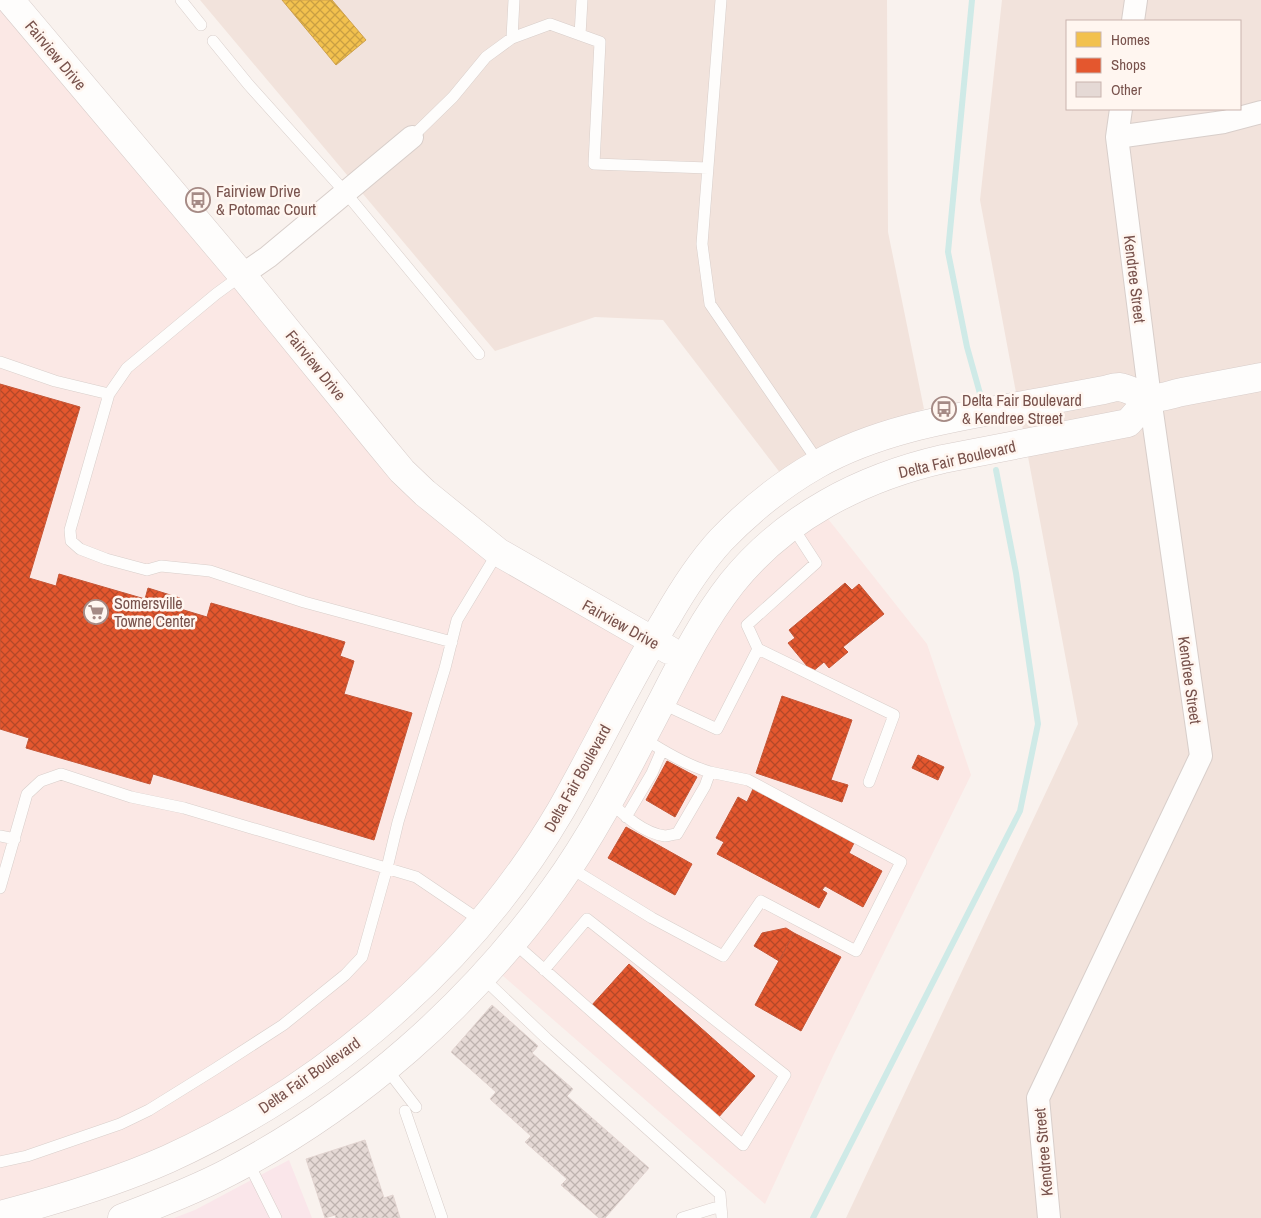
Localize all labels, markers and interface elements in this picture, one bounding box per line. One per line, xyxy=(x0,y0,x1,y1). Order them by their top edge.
street label: Fairview Drive xyxy=(20,16,92,94)
legend xyxy=(1066,20,1241,110)
text: Homes xyxy=(1111,29,1150,50)
text: Shops xyxy=(1111,54,1146,75)
text: Other xyxy=(1111,79,1142,100)
place label: Fairview Drive & Potomac Court xyxy=(216,180,316,220)
bus stop icon: Fairview Drive & Potomac Court xyxy=(185,187,211,213)
street label: Kendree Street xyxy=(1119,234,1151,324)
street label: Fairview Drive xyxy=(281,325,351,405)
place label: Delta Fair Boulevard & Kendree Street xyxy=(962,389,1082,429)
bus stop icon: Delta Fair Boulevard & Kendree Street xyxy=(931,396,957,422)
street label: Delta Fair Boulevard xyxy=(896,435,1018,483)
place label: Somersville Towne Center xyxy=(114,592,196,632)
street label: Fairview Drive xyxy=(579,594,663,654)
supermarket icon: Somersville Towne Center xyxy=(83,599,109,625)
street label: Kendree Street xyxy=(1173,635,1207,726)
street label: Delta Fair Boulevard xyxy=(538,720,616,836)
street label: Delta Fair Boulevard xyxy=(254,1032,364,1118)
street label: Kendree Street xyxy=(1028,1107,1058,1197)

